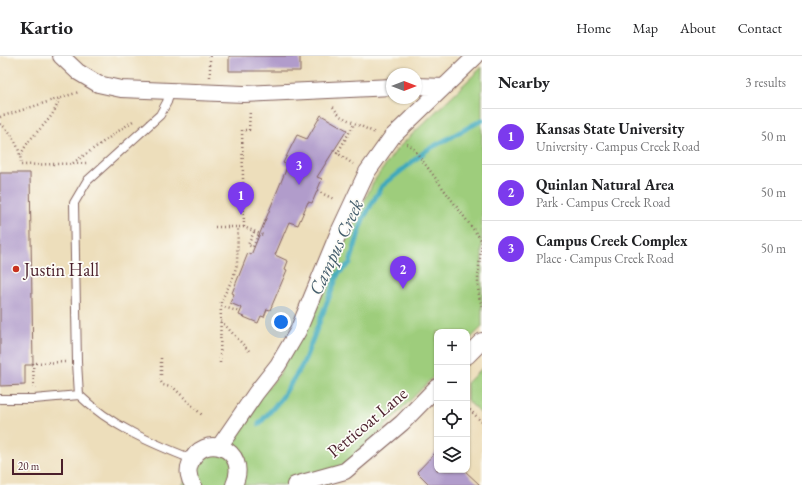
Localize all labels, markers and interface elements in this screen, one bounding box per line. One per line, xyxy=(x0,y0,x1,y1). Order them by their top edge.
text: Kartio xyxy=(20,15,73,40)
text: Home xyxy=(576,19,611,37)
text: Map xyxy=(633,19,658,37)
text: About xyxy=(680,19,716,37)
text: Contact xyxy=(738,19,782,37)
north arrow xyxy=(386,68,422,104)
text: Nearby xyxy=(498,71,550,93)
text: 3 results xyxy=(745,74,786,91)
text: Kansas State University xyxy=(536,119,685,138)
text: 1 xyxy=(508,128,514,145)
text: 50 m xyxy=(761,128,786,145)
text: University · Campus Creek Road xyxy=(536,138,700,155)
pin: 3 xyxy=(286,152,312,185)
text: Quinlan Natural Area xyxy=(536,175,674,194)
pin: 1 xyxy=(228,182,254,215)
text: 2 xyxy=(508,184,514,201)
text: 50 m xyxy=(761,184,786,201)
text: Park · Campus Creek Road xyxy=(536,194,670,211)
water label: Campus Creek xyxy=(303,195,369,299)
text: Campus Creek Complex xyxy=(536,231,687,250)
text: 3 xyxy=(508,240,514,257)
text: 50 m xyxy=(761,240,786,257)
text: Place · Campus Creek Road xyxy=(536,250,674,267)
pin: 2 xyxy=(390,256,416,289)
place label: Justin Hall xyxy=(22,258,99,281)
marker: Justin Hall xyxy=(11,264,21,274)
your location xyxy=(271,312,291,332)
map controls xyxy=(434,329,470,473)
button: + xyxy=(434,329,470,365)
button: − xyxy=(434,365,470,401)
street label: Petticoat Lane xyxy=(322,382,412,462)
button: locate xyxy=(434,401,470,437)
button: layers xyxy=(434,437,470,473)
scale bar xyxy=(12,457,63,476)
text: 20 m xyxy=(18,459,39,473)

